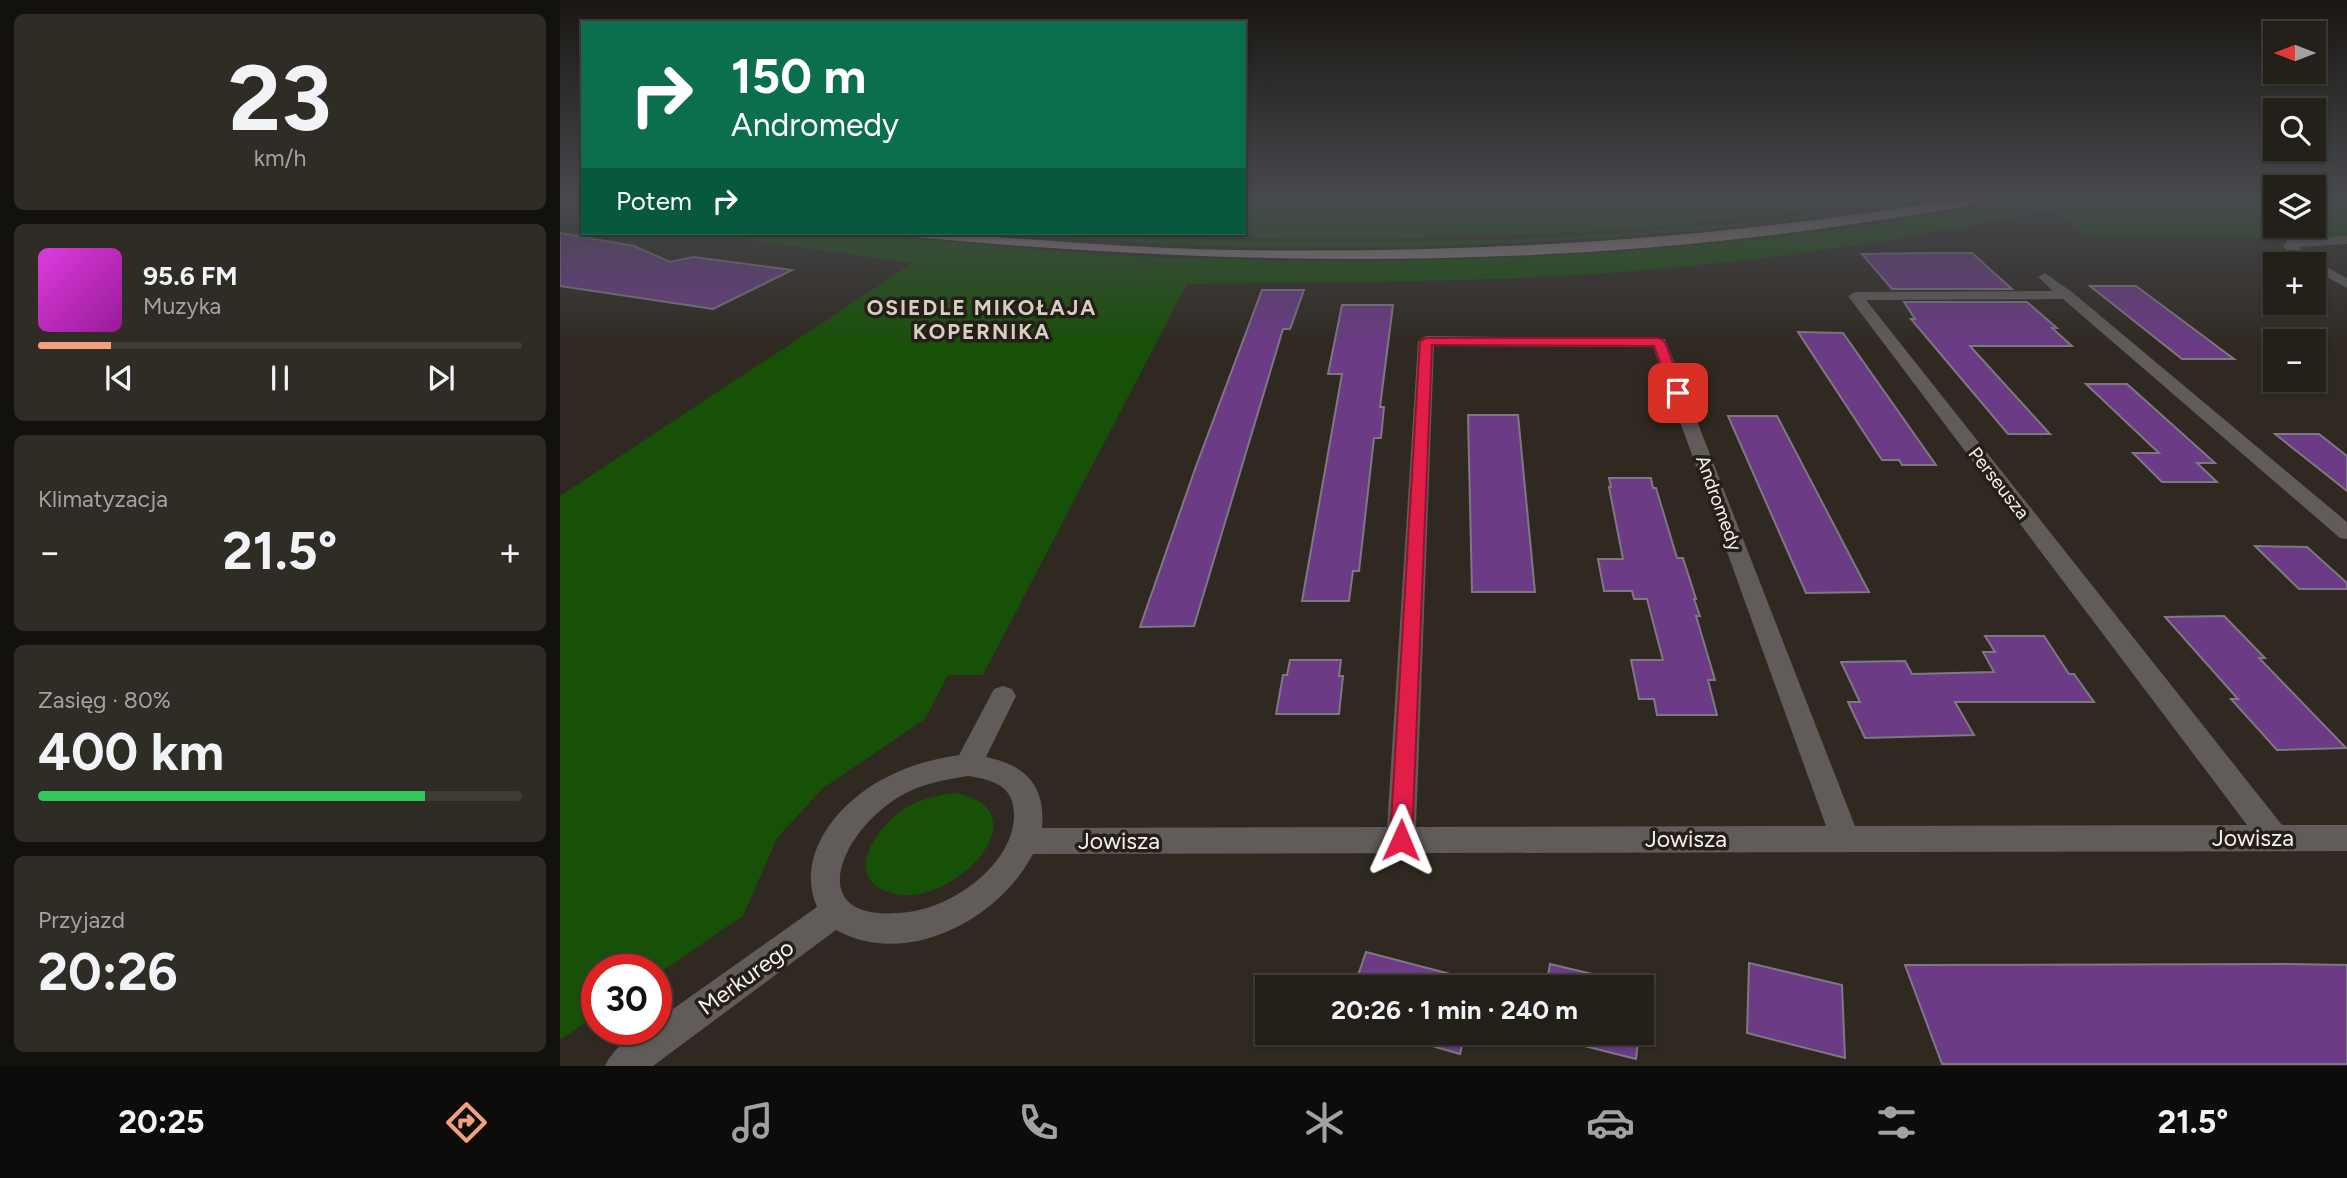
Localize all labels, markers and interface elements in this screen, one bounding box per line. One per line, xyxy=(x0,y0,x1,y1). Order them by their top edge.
north arrow xyxy=(2263,21,2326,84)
map controls xyxy=(2263,21,2326,392)
text: 23 xyxy=(228,44,332,153)
text: 150 m xyxy=(731,46,866,105)
icon: right xyxy=(616,49,707,140)
button: search xyxy=(2263,98,2326,161)
text: Andromedy xyxy=(731,106,899,144)
text: km/h xyxy=(254,144,306,172)
button: layers xyxy=(2263,175,2326,238)
icon: right xyxy=(706,182,744,220)
text: Potem xyxy=(616,185,692,217)
button: + xyxy=(2263,252,2326,315)
text: 95.6 FM xyxy=(143,260,238,292)
text: Muzyka xyxy=(143,292,221,320)
district label: OSIEDLE MIKOŁAJA KOPERNIKA xyxy=(867,295,1097,344)
button: − xyxy=(2263,329,2326,392)
icon: previous xyxy=(100,359,138,397)
icon: pause xyxy=(261,359,299,397)
icon: next xyxy=(422,359,460,397)
pin xyxy=(1648,363,1708,423)
icon: arrive xyxy=(1659,374,1697,412)
street label: Perseusza xyxy=(1964,442,2034,524)
street label: Andromedy xyxy=(1691,452,1747,554)
text: Klimatyzacja xyxy=(38,485,168,513)
text: 21.5° xyxy=(223,520,337,582)
text: − xyxy=(38,529,62,575)
text: + xyxy=(498,529,522,575)
text: Zasięg · 80% xyxy=(38,686,171,714)
text: 400 km xyxy=(38,721,224,783)
position arrow xyxy=(1364,803,1438,877)
street label: Jowisza xyxy=(2212,824,2294,852)
street label: Jowisza xyxy=(1645,825,1727,853)
street label: Jowisza xyxy=(1078,827,1160,855)
text: Przyjazd xyxy=(38,906,125,934)
street label: Merkurego xyxy=(693,933,799,1021)
text: 20:26 xyxy=(38,941,178,1003)
speed limit sign: 30 xyxy=(581,954,672,1045)
text: 20:26 · 1 min · 240 m xyxy=(1331,994,1578,1026)
icon: directions xyxy=(442,1098,491,1147)
icon: music xyxy=(728,1098,777,1147)
icon: phone xyxy=(1014,1098,1063,1147)
icon: climate xyxy=(1300,1098,1349,1147)
icon: car xyxy=(1586,1098,1635,1147)
icon: filters xyxy=(1872,1098,1921,1147)
text: 20:25 xyxy=(119,1103,205,1141)
text: 21.5° xyxy=(2158,1103,2228,1141)

